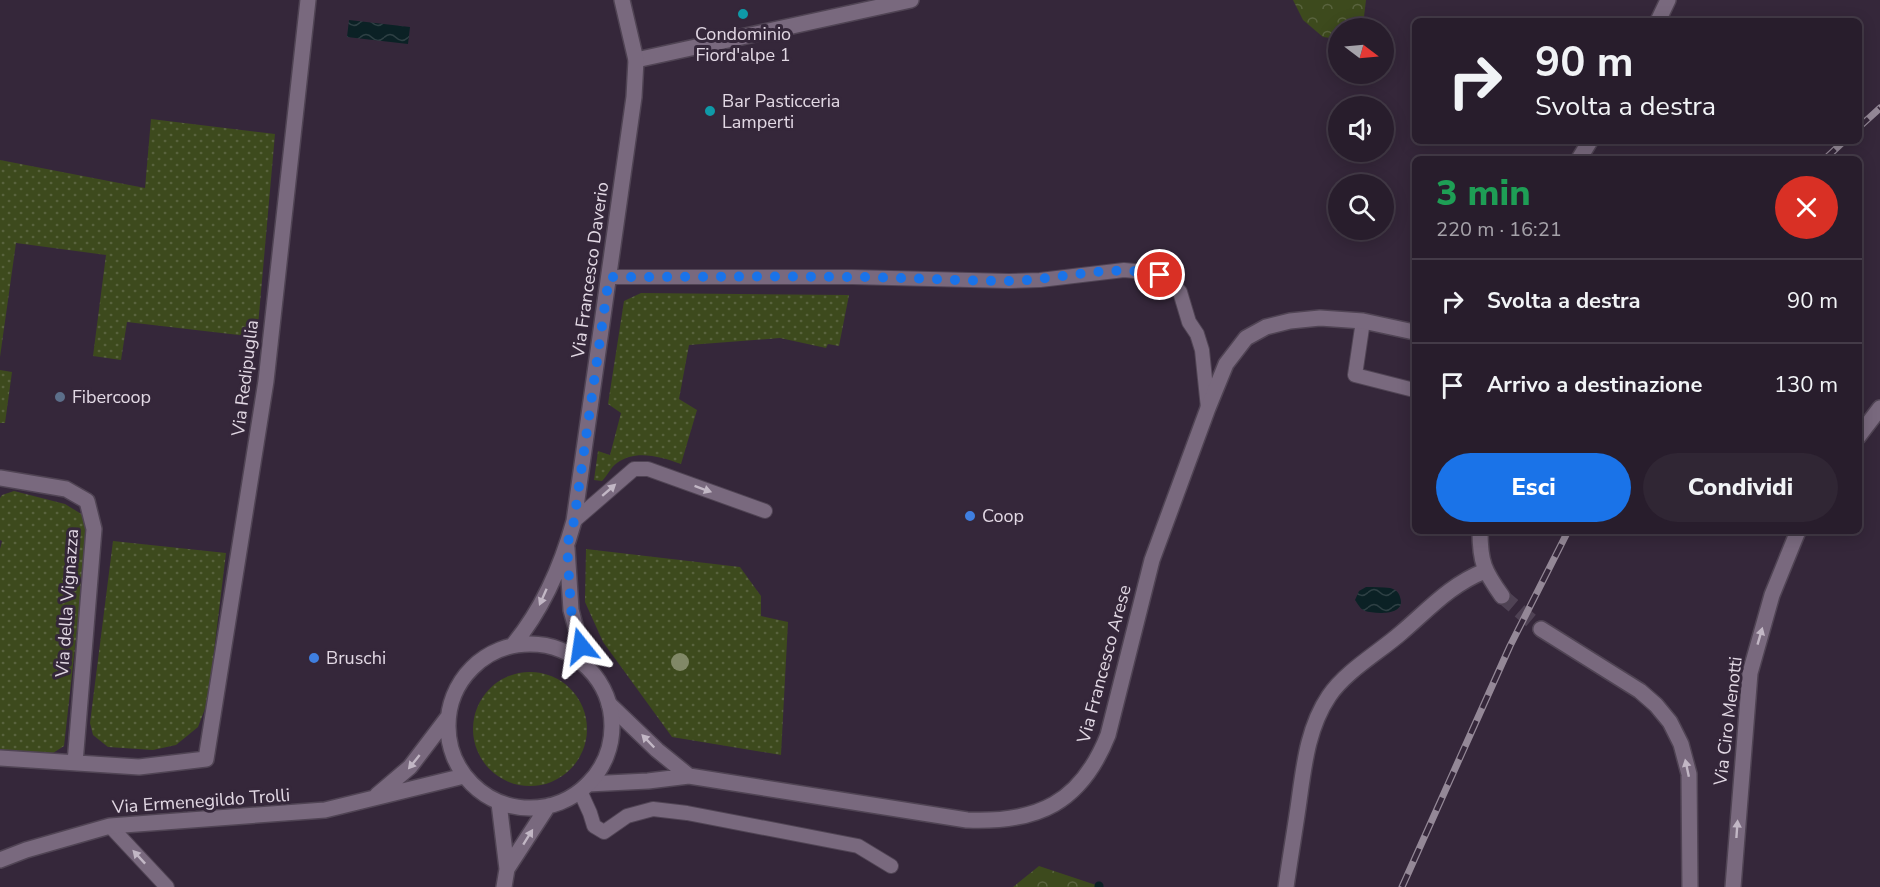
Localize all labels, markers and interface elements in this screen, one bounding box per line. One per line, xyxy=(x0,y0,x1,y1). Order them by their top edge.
marker: Condominio Fiord'alpe 1 xyxy=(736,7,750,21)
north arrow xyxy=(1328,18,1394,84)
map controls xyxy=(1328,18,1394,240)
place label: Condominio Fiord'alpe 1 xyxy=(695,22,791,67)
text: 90 m xyxy=(1535,34,1634,91)
icon: right xyxy=(1436,42,1514,120)
text: Svolta a destra xyxy=(1535,88,1716,125)
place label: Bar Pasticceria Lamperti xyxy=(722,89,840,134)
button: sound xyxy=(1328,96,1394,162)
marker: Bar Pasticceria Lamperti xyxy=(703,104,717,118)
text: 3 min xyxy=(1436,169,1531,218)
button: search xyxy=(1328,174,1394,240)
button: close xyxy=(1775,176,1838,239)
street label: Via Francesco Daverio xyxy=(566,180,614,361)
text: 220 m · 16:21 xyxy=(1436,216,1562,243)
pin xyxy=(1134,249,1185,300)
icon: arrive xyxy=(1143,258,1176,291)
icon: right xyxy=(1436,285,1469,318)
text: Svolta a destra xyxy=(1487,286,1641,316)
text: 90 m xyxy=(1787,286,1838,316)
street label: Via Redipuglia xyxy=(226,318,264,439)
icon: arrive xyxy=(1436,369,1469,402)
text: Arrivo a destinazione xyxy=(1487,370,1702,400)
text: 130 m xyxy=(1774,370,1838,400)
place label: Fibercoop xyxy=(72,385,151,409)
marker: Fibercoop xyxy=(53,390,67,404)
button: Esci xyxy=(1436,453,1631,522)
button: Condividi xyxy=(1643,453,1838,522)
one-way arrow xyxy=(601,484,616,497)
one-way arrow xyxy=(694,485,712,495)
place label: Coop xyxy=(982,504,1024,528)
marker: Coop xyxy=(963,509,977,523)
street label: Via della Vignazza xyxy=(50,528,84,679)
street label: Via Francesco Arese xyxy=(1071,582,1137,747)
one-way arrow xyxy=(539,588,548,605)
position arrow xyxy=(549,614,613,678)
one-way arrow xyxy=(1756,627,1765,645)
place label: Bruschi xyxy=(326,646,386,670)
marker: Bruschi xyxy=(307,651,321,665)
street label: Via Ciro Menotti xyxy=(1708,655,1748,788)
one-way arrow xyxy=(642,734,656,748)
one-way arrow xyxy=(408,754,421,769)
one-way arrow xyxy=(1682,759,1691,778)
street label: Via Ermenegildo Trolli xyxy=(110,783,291,819)
one-way arrow xyxy=(1732,819,1741,838)
one-way arrow xyxy=(522,829,533,846)
one-way arrow xyxy=(132,849,146,864)

